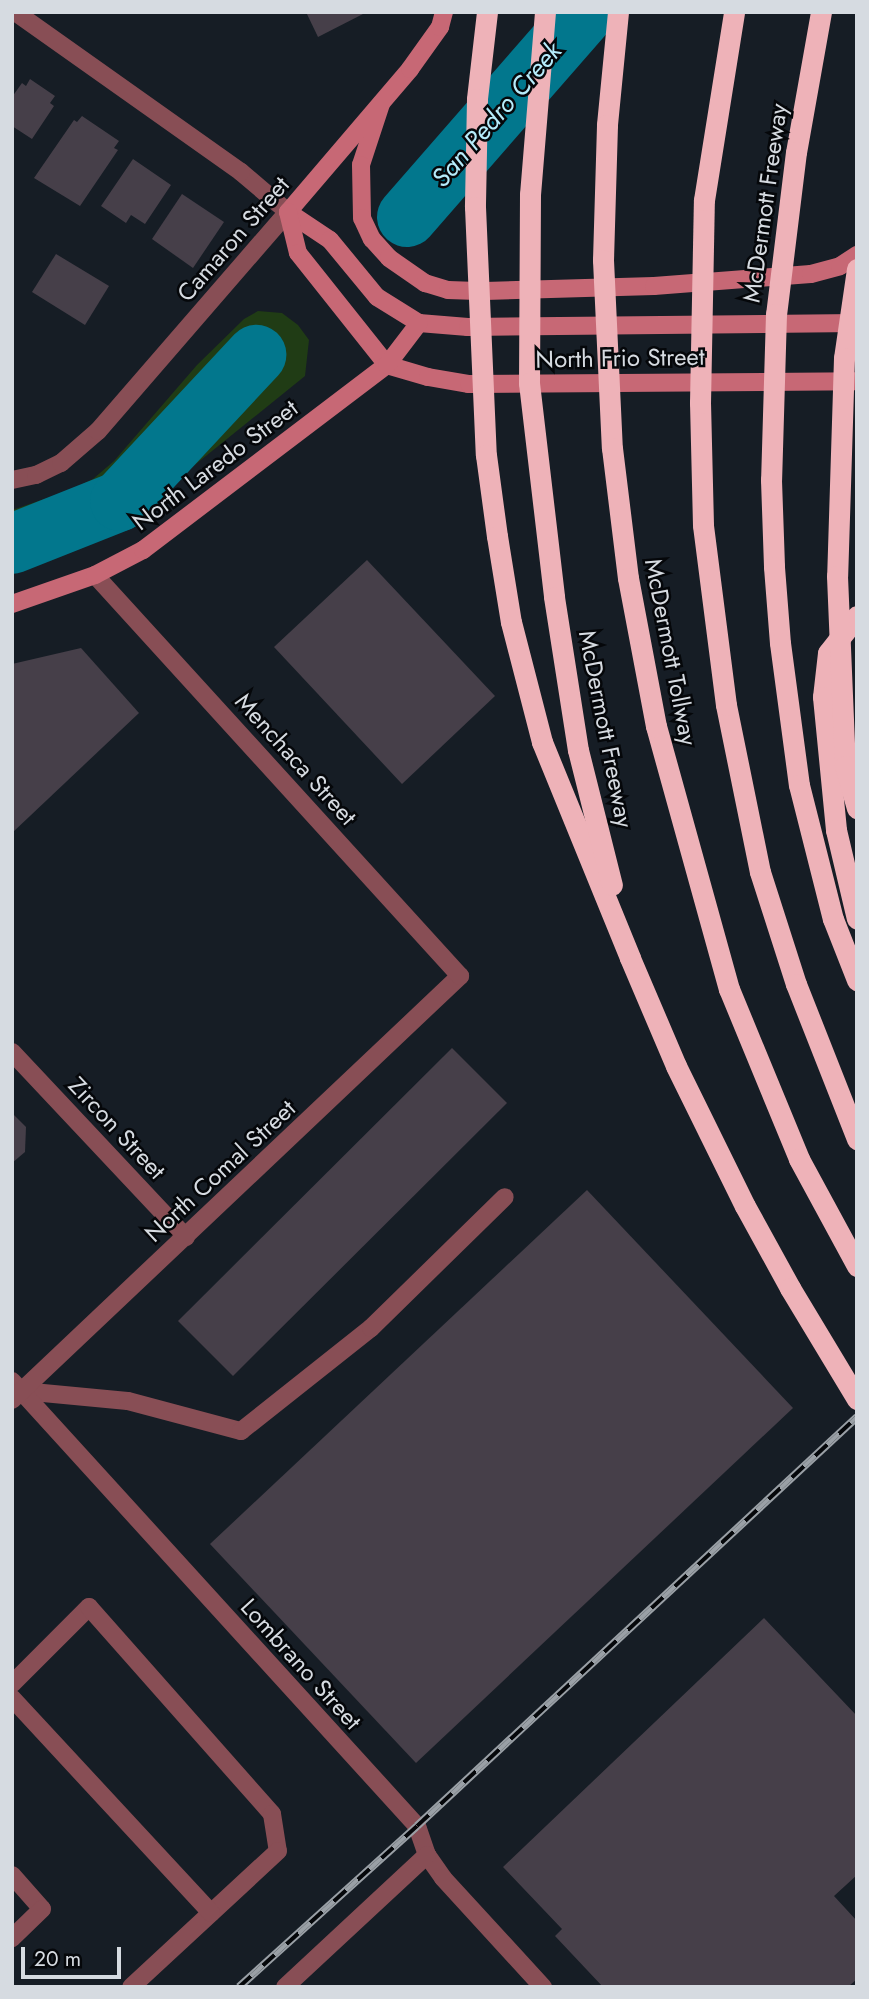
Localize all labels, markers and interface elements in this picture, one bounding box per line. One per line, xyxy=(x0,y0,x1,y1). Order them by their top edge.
water label: San Pedro Creek xyxy=(425,36,569,194)
street label: McDermott Freeway xyxy=(737,102,793,304)
street label: Camaron Street xyxy=(171,171,295,307)
street label: North Frio Street xyxy=(535,342,705,374)
street label: North Laredo Street xyxy=(127,394,303,536)
street label: McDermott Tollway xyxy=(639,556,703,748)
street label: McDermott Freeway xyxy=(573,628,639,830)
street label: Menchaca Street xyxy=(229,687,363,831)
street label: Zircon Street xyxy=(63,1071,171,1185)
street label: North Comal Street xyxy=(139,1094,301,1248)
street label: Lombrano Street xyxy=(235,1593,367,1735)
scale bar xyxy=(24,1932,124,1976)
text: 20 m xyxy=(34,1944,81,1974)

